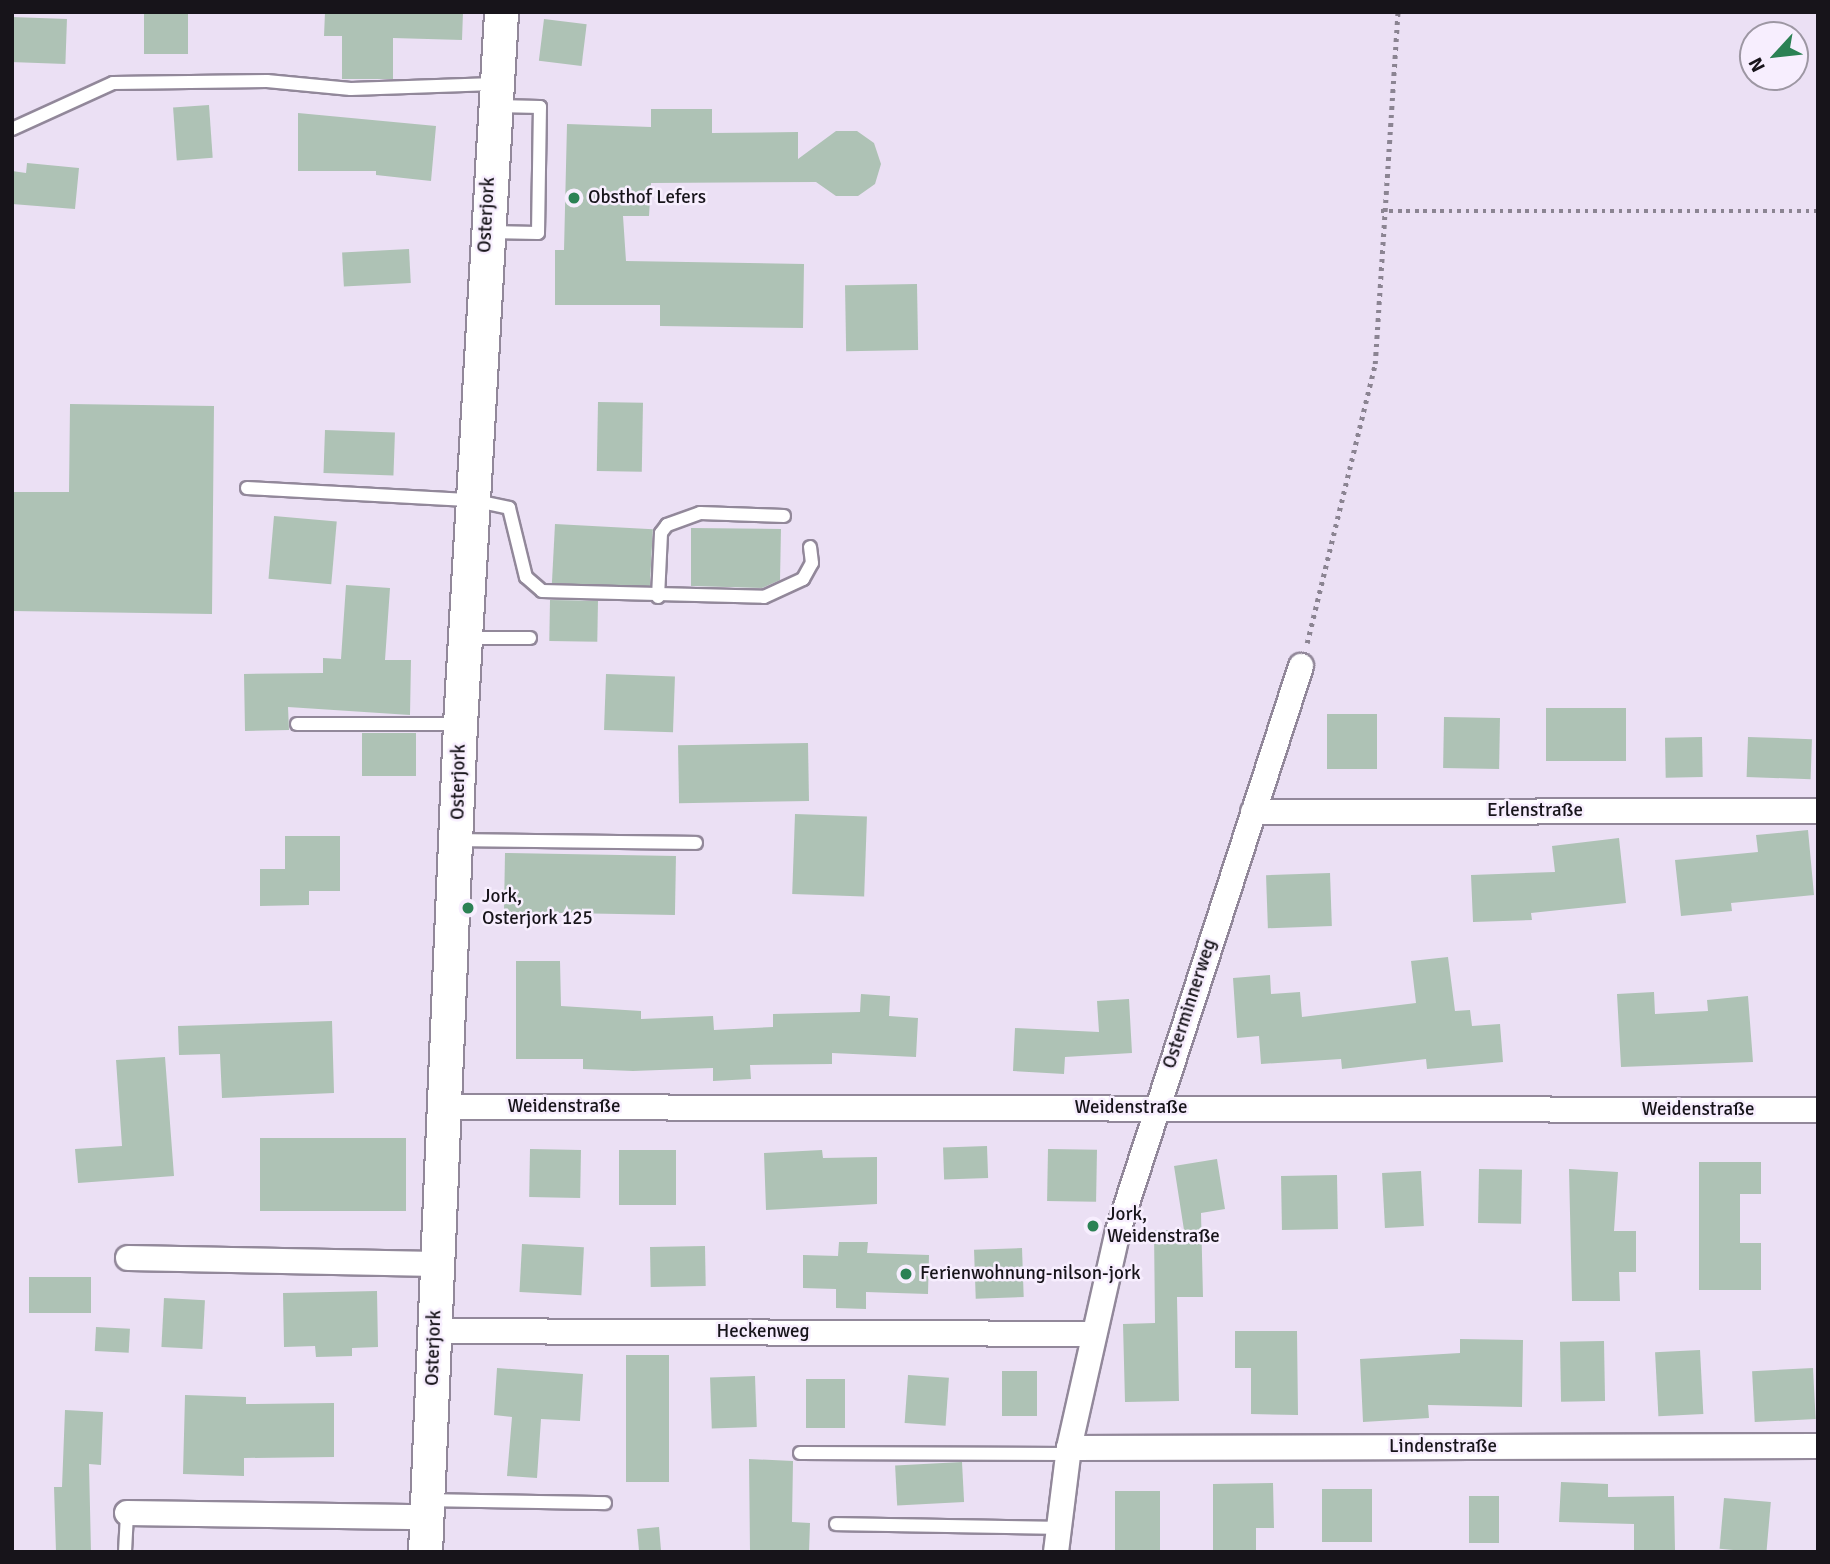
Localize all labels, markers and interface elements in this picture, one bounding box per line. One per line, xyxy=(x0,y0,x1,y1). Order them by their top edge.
north arrow xyxy=(1739,21,1809,91)
text: N xyxy=(1743,53,1771,76)
street label: Osterjork xyxy=(474,177,500,253)
place label: Obsthof Lefers xyxy=(588,187,706,209)
marker: Obsthof Lefers xyxy=(566,190,582,206)
street label: Osterjork xyxy=(447,744,471,820)
street label: Erlenstraße xyxy=(1487,800,1583,822)
place label: Jork, Osterjork 125 xyxy=(482,886,593,930)
marker: Jork, Osterjork 125 xyxy=(460,900,476,916)
street label: Osterminnerweg xyxy=(1158,936,1222,1072)
street label: Weidenstraße xyxy=(508,1096,620,1118)
street label: Weidenstraße xyxy=(1075,1097,1187,1119)
street label: Weidenstraße xyxy=(1642,1099,1754,1121)
place label: Jork, Weidenstraße xyxy=(1107,1204,1220,1248)
marker: Jork, Weidenstraße xyxy=(1085,1218,1101,1234)
place label: Ferienwohnung-nilson-jork xyxy=(920,1263,1140,1285)
marker: Ferienwohnung-nilson-jork xyxy=(898,1266,914,1282)
street label: Osterjork xyxy=(421,1310,447,1386)
street label: Heckenweg xyxy=(716,1321,810,1343)
street label: Lindenstraße xyxy=(1389,1436,1497,1458)

